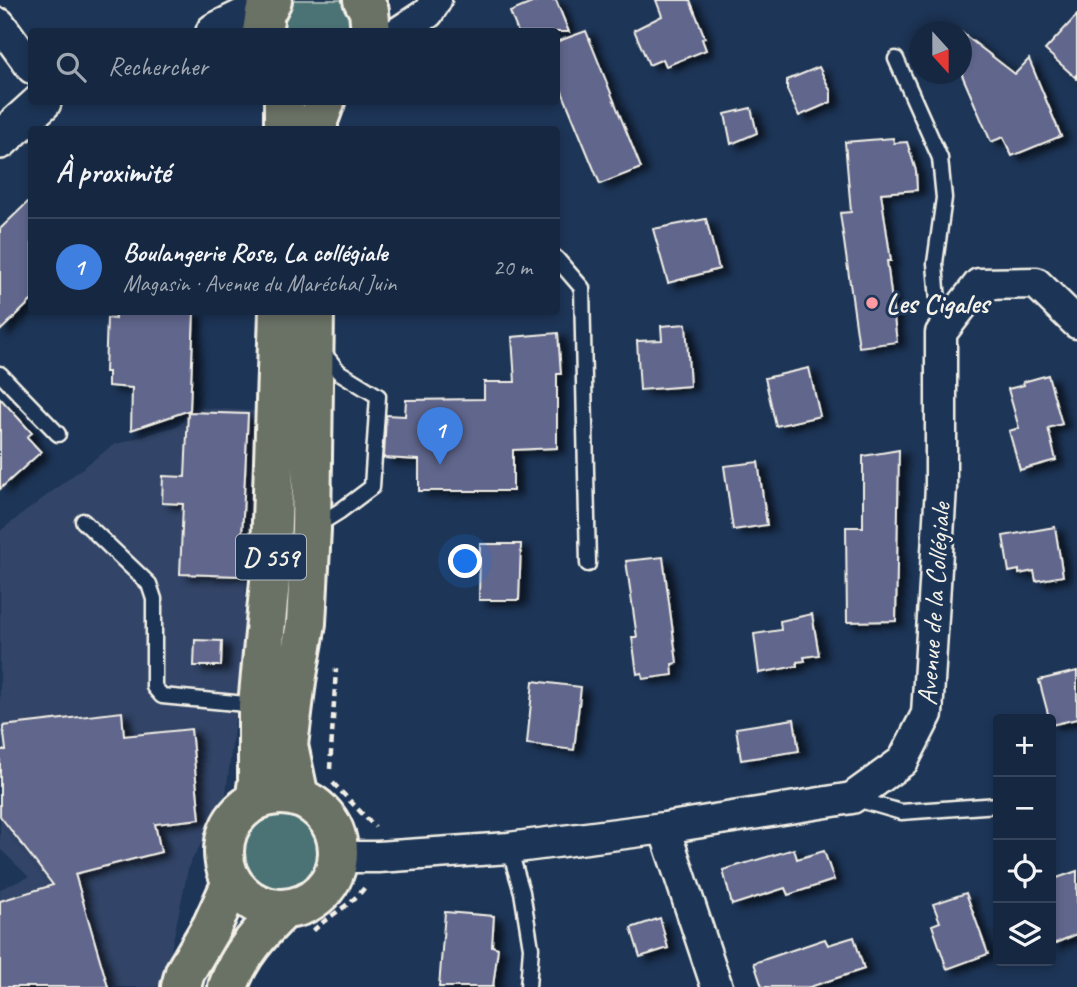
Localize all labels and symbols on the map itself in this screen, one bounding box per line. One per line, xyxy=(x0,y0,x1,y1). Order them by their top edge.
north arrow xyxy=(909,21,972,84)
place label: Les Cigales xyxy=(886,286,992,321)
marker: Les Cigales xyxy=(864,295,880,311)
pin: 1 xyxy=(417,407,463,465)
street label: Avenue de la Collégiale xyxy=(909,500,958,706)
road number: D 559 xyxy=(236,534,306,580)
your location xyxy=(448,544,482,578)

